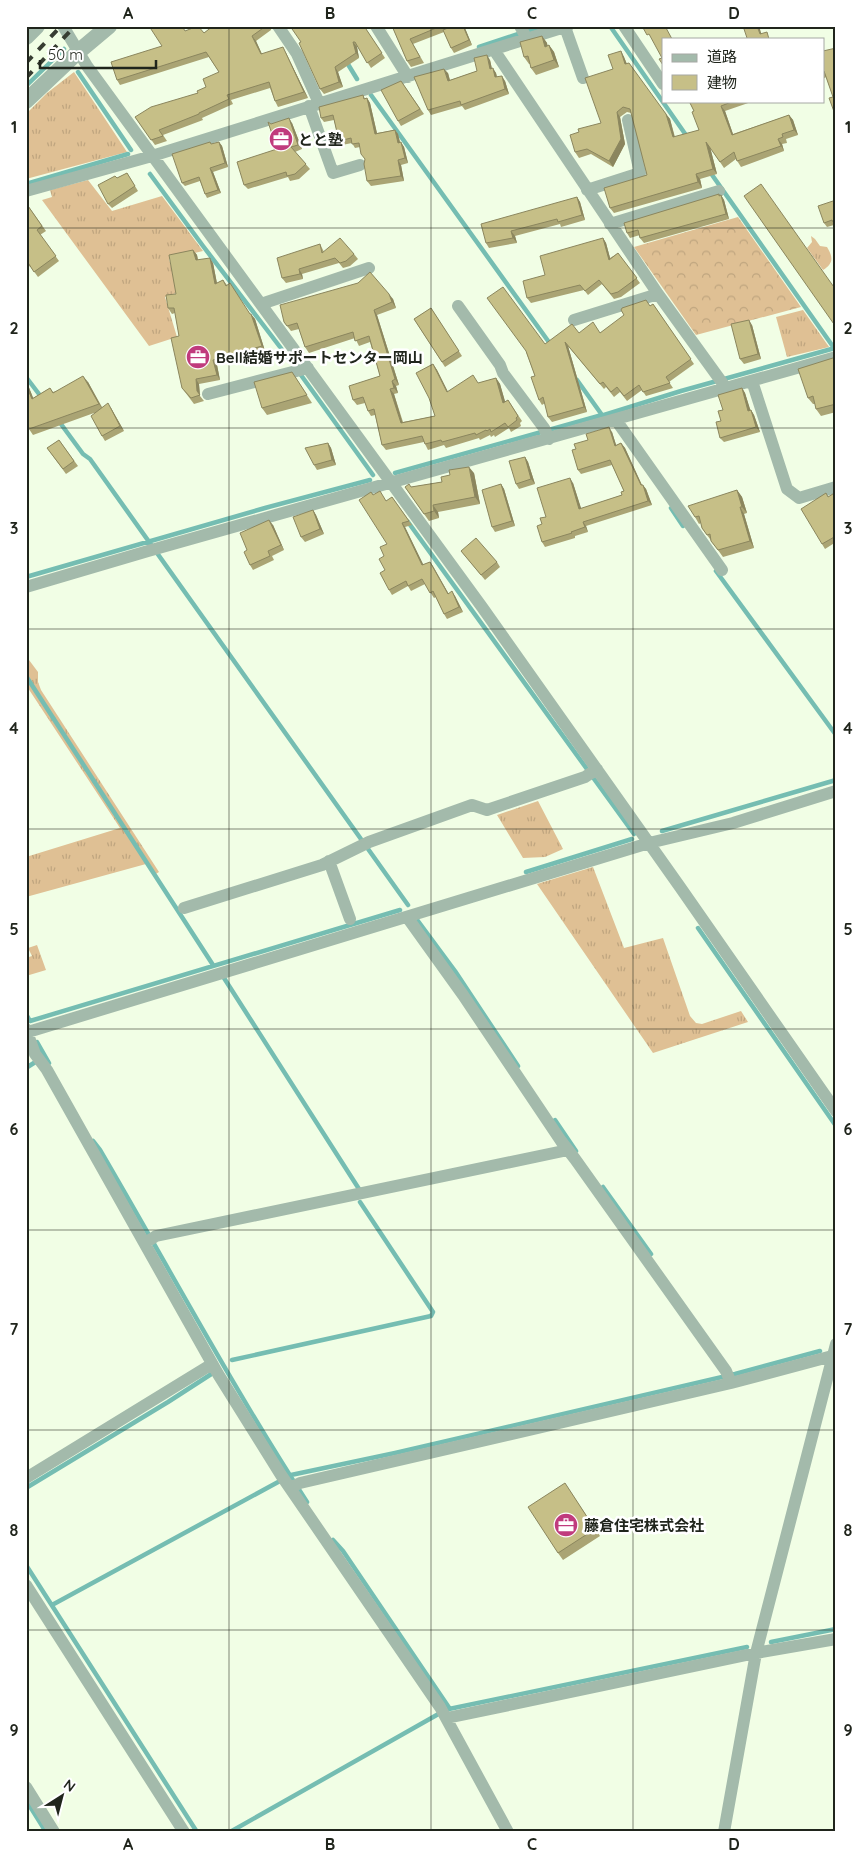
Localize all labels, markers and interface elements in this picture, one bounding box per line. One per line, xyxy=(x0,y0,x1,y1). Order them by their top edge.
text: A xyxy=(123,3,134,23)
text: B xyxy=(325,3,335,23)
text: C xyxy=(527,3,537,23)
text: D xyxy=(728,3,740,23)
scale bar xyxy=(40,38,156,70)
legend xyxy=(662,38,824,102)
text: 50 m xyxy=(48,45,83,64)
text: 道路 xyxy=(707,47,737,66)
text: 建物 xyxy=(707,73,737,92)
text: 1 xyxy=(11,117,17,137)
text: 1 xyxy=(845,117,851,137)
office icon: とと塾 xyxy=(268,126,294,152)
place label: とと塾 xyxy=(298,130,343,149)
text: 2 xyxy=(9,318,19,338)
text: 2 xyxy=(843,318,853,338)
office icon: Bell結婚サポートセンター岡山 xyxy=(185,344,211,370)
place label: Bell結婚サポートセンター岡山 xyxy=(216,348,423,367)
text: 3 xyxy=(10,518,18,538)
text: 3 xyxy=(844,518,852,538)
text: 4 xyxy=(9,718,19,738)
text: 4 xyxy=(843,718,853,738)
text: 5 xyxy=(9,919,19,939)
text: 5 xyxy=(843,919,853,939)
text: 6 xyxy=(10,1119,19,1139)
text: 6 xyxy=(844,1119,853,1139)
text: 7 xyxy=(10,1319,19,1339)
text: 7 xyxy=(844,1319,853,1339)
office icon: 藤倉住宅株式会社 xyxy=(553,1512,579,1538)
place label: 藤倉住宅株式会社 xyxy=(584,1516,704,1535)
text: 8 xyxy=(10,1520,19,1540)
text: 8 xyxy=(844,1520,853,1540)
text: 9 xyxy=(9,1720,19,1740)
text: 9 xyxy=(843,1720,853,1740)
north arrow xyxy=(38,1770,88,1820)
text: N xyxy=(60,1775,79,1796)
text: A xyxy=(123,1834,134,1854)
text: B xyxy=(325,1834,335,1854)
text: C xyxy=(527,1834,537,1854)
text: D xyxy=(728,1834,740,1854)

